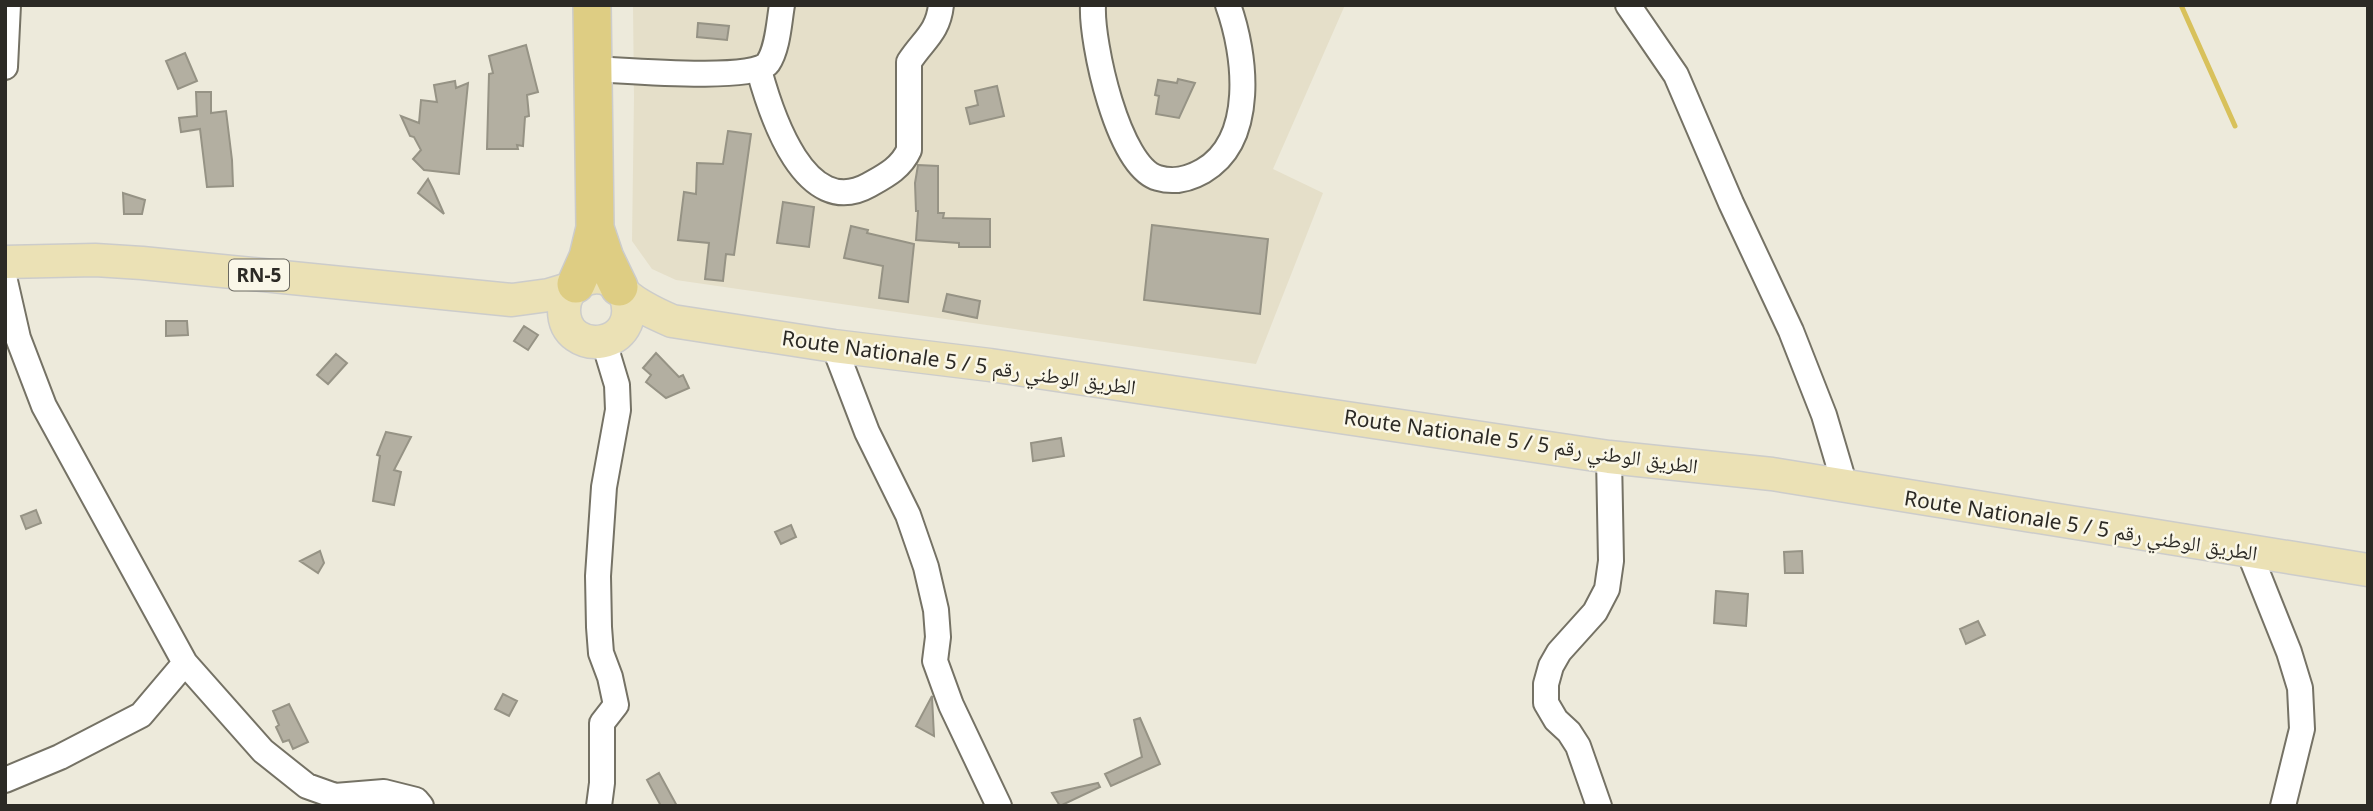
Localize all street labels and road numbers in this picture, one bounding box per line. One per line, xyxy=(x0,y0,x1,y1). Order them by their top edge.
road number: RN-5 xyxy=(229,260,289,290)
street label: Route Nationale 5 / الطريق الوطني رقم 5 xyxy=(780,323,1138,404)
street label: Route Nationale 5 / الطريق الوطني رقم 5 xyxy=(1342,402,1700,483)
street label: Route Nationale 5 / الطريق الوطني رقم 5 xyxy=(1902,483,2260,570)

